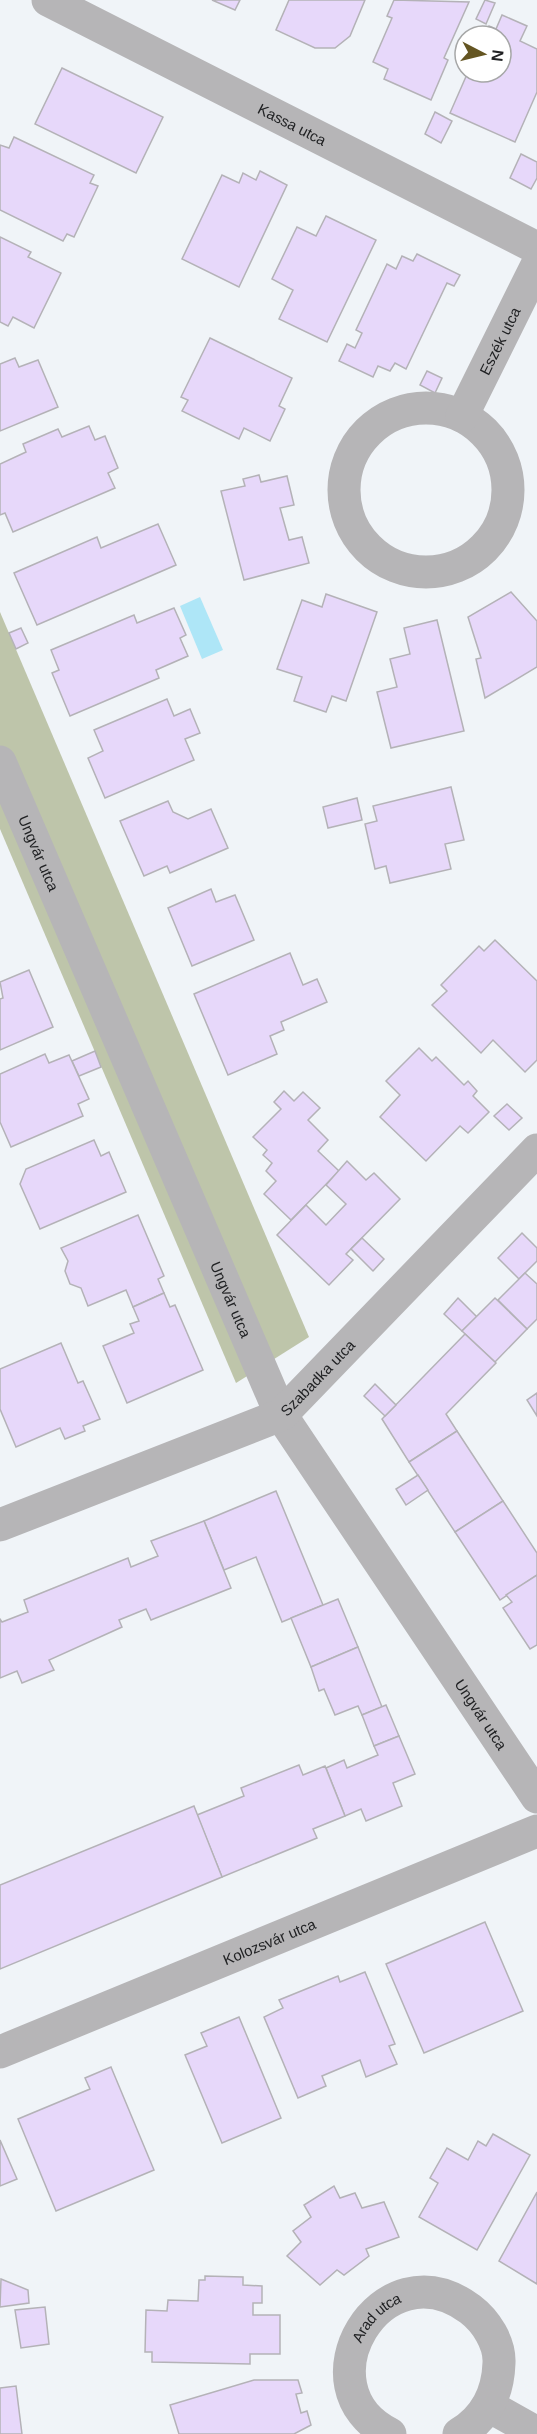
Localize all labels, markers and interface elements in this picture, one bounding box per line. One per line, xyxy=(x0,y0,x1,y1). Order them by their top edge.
north arrow xyxy=(453,24,513,84)
text: N xyxy=(488,49,507,63)
street label: Kassa utca xyxy=(255,100,330,149)
street label: Eszék utca xyxy=(475,304,524,377)
street label: Ungvár utca xyxy=(15,812,63,894)
street label: Ungvár utca xyxy=(207,1259,255,1340)
street label: Szabadka utca xyxy=(277,1335,358,1419)
street label: Ungvár utca xyxy=(452,1676,511,1753)
street label: Kolozsvár utca xyxy=(220,1914,318,1968)
street label: Arad utca xyxy=(348,2288,404,2345)

